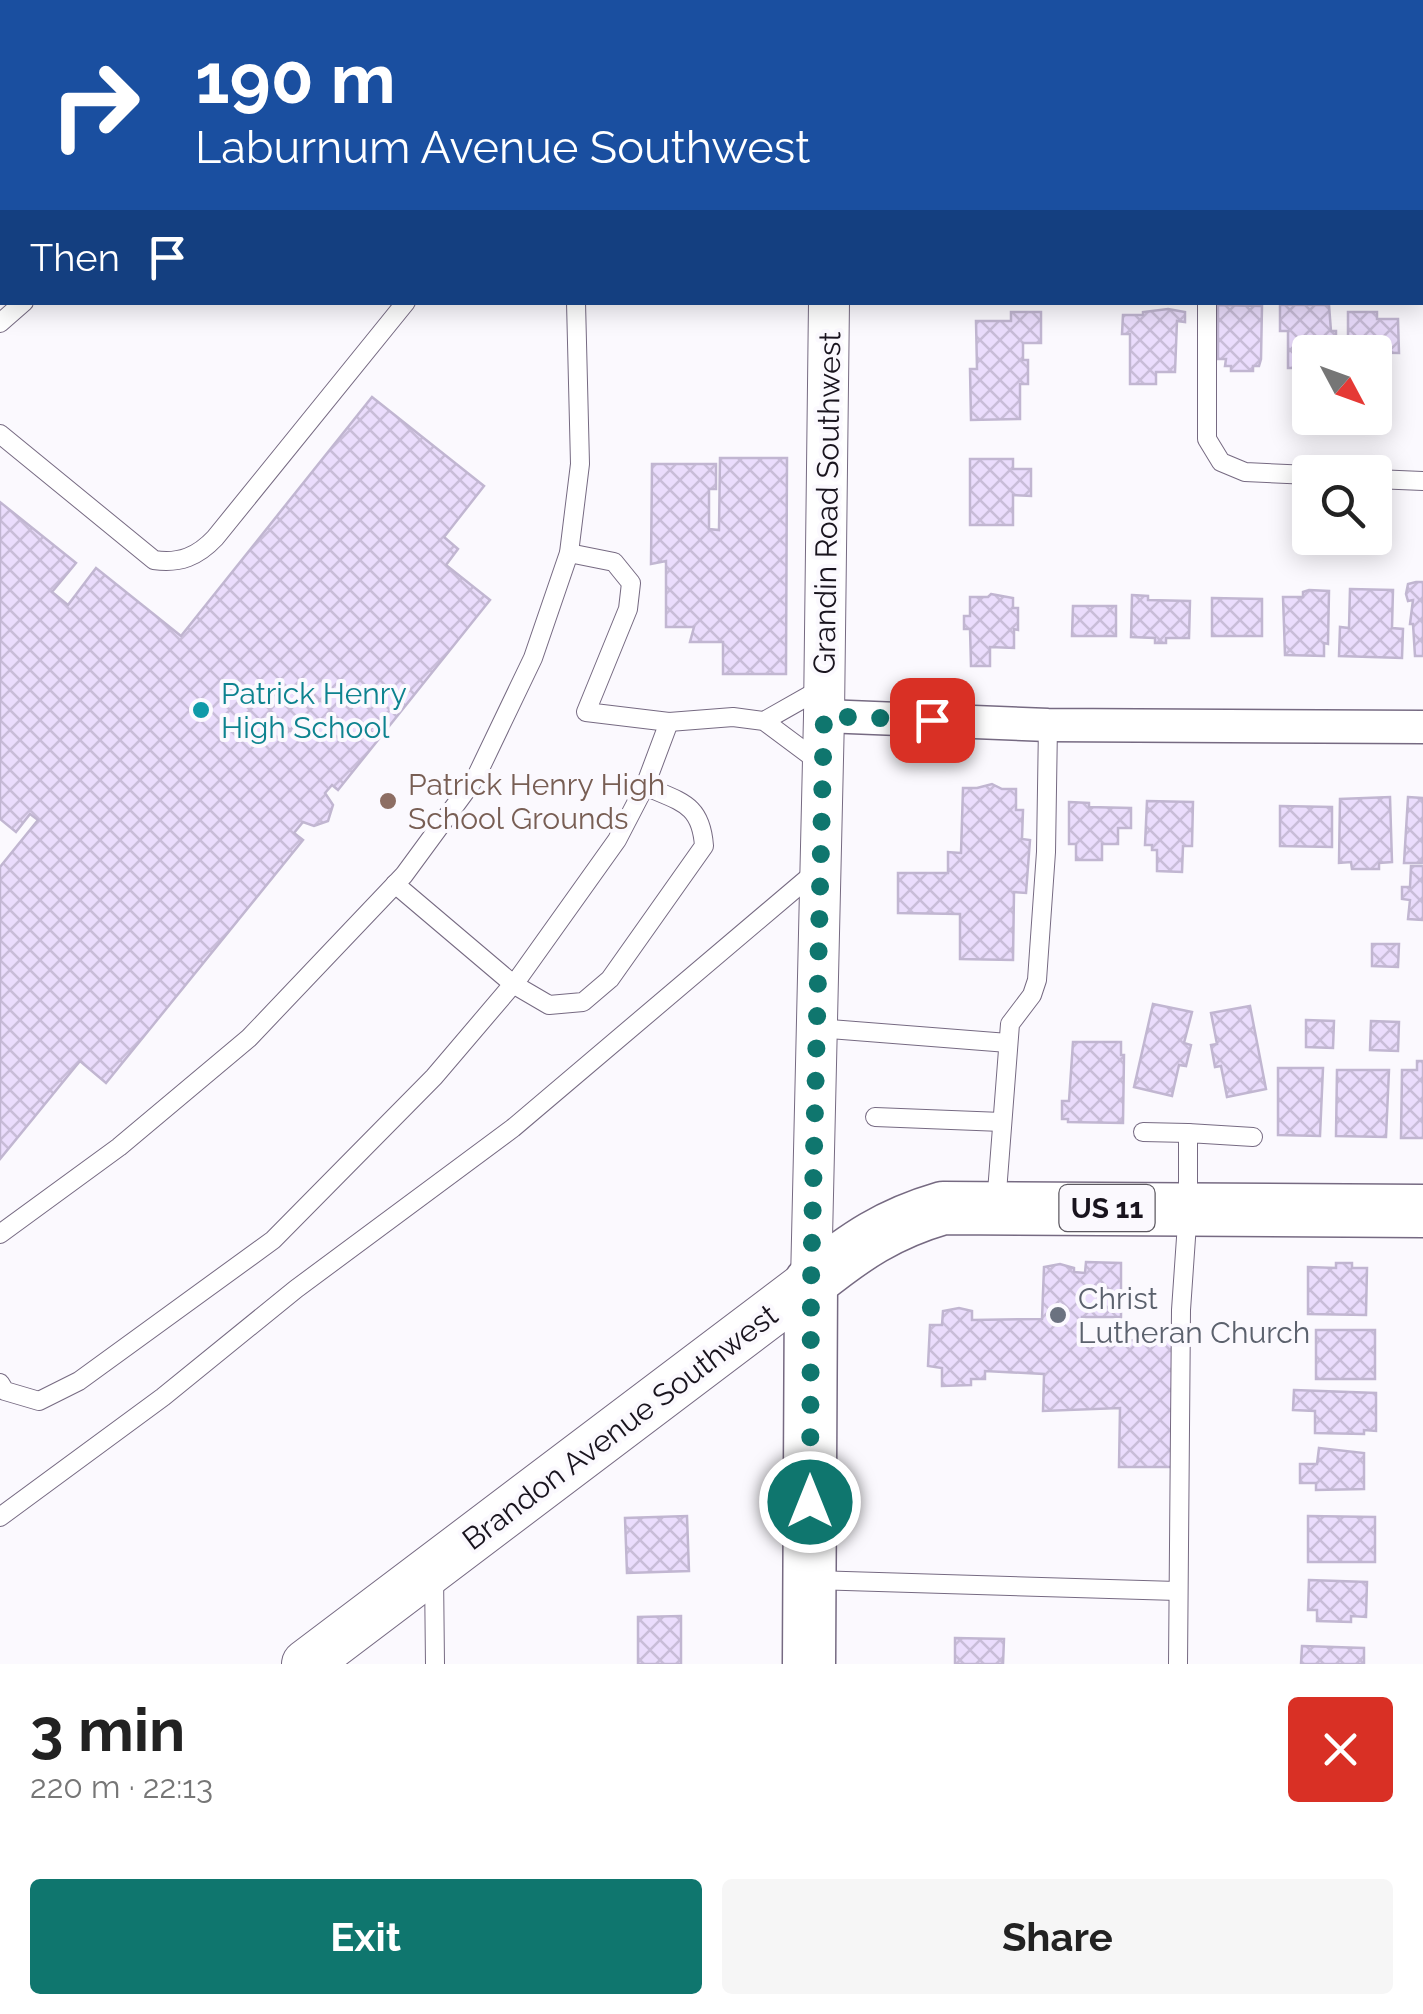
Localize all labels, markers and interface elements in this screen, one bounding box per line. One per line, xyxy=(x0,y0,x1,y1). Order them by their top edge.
text: 190 m xyxy=(195,37,396,119)
icon: right xyxy=(30,40,160,170)
text: Laburnum Avenue Southwest xyxy=(195,121,810,174)
icon: arrive xyxy=(140,230,195,285)
text: Then xyxy=(30,235,120,280)
street label: Grandin Road Southwest xyxy=(807,331,847,675)
north arrow xyxy=(1292,335,1392,435)
map controls xyxy=(1292,335,1392,555)
button: search xyxy=(1292,455,1392,555)
place label: Patrick Henry High School xyxy=(221,676,407,745)
pin xyxy=(890,678,975,763)
icon: arrive xyxy=(905,693,960,748)
marker: Patrick Henry High School xyxy=(190,699,212,721)
place label: Patrick Henry High School Grounds xyxy=(408,767,665,836)
marker: Patrick Henry High School Grounds xyxy=(377,790,399,812)
road number: US 11 xyxy=(1060,1185,1154,1231)
place label: Christ Lutheran Church xyxy=(1078,1281,1310,1350)
street label: Brandon Avenue Southwest xyxy=(456,1297,784,1557)
marker: Christ Lutheran Church xyxy=(1047,1304,1069,1326)
position arrow xyxy=(758,1450,862,1554)
text: 3 min xyxy=(30,1695,185,1765)
button: close xyxy=(1288,1697,1393,1802)
text: 220 m · 22:13 xyxy=(30,1768,213,1805)
button: Exit xyxy=(30,1879,702,1994)
button: Share xyxy=(722,1879,1393,1994)

